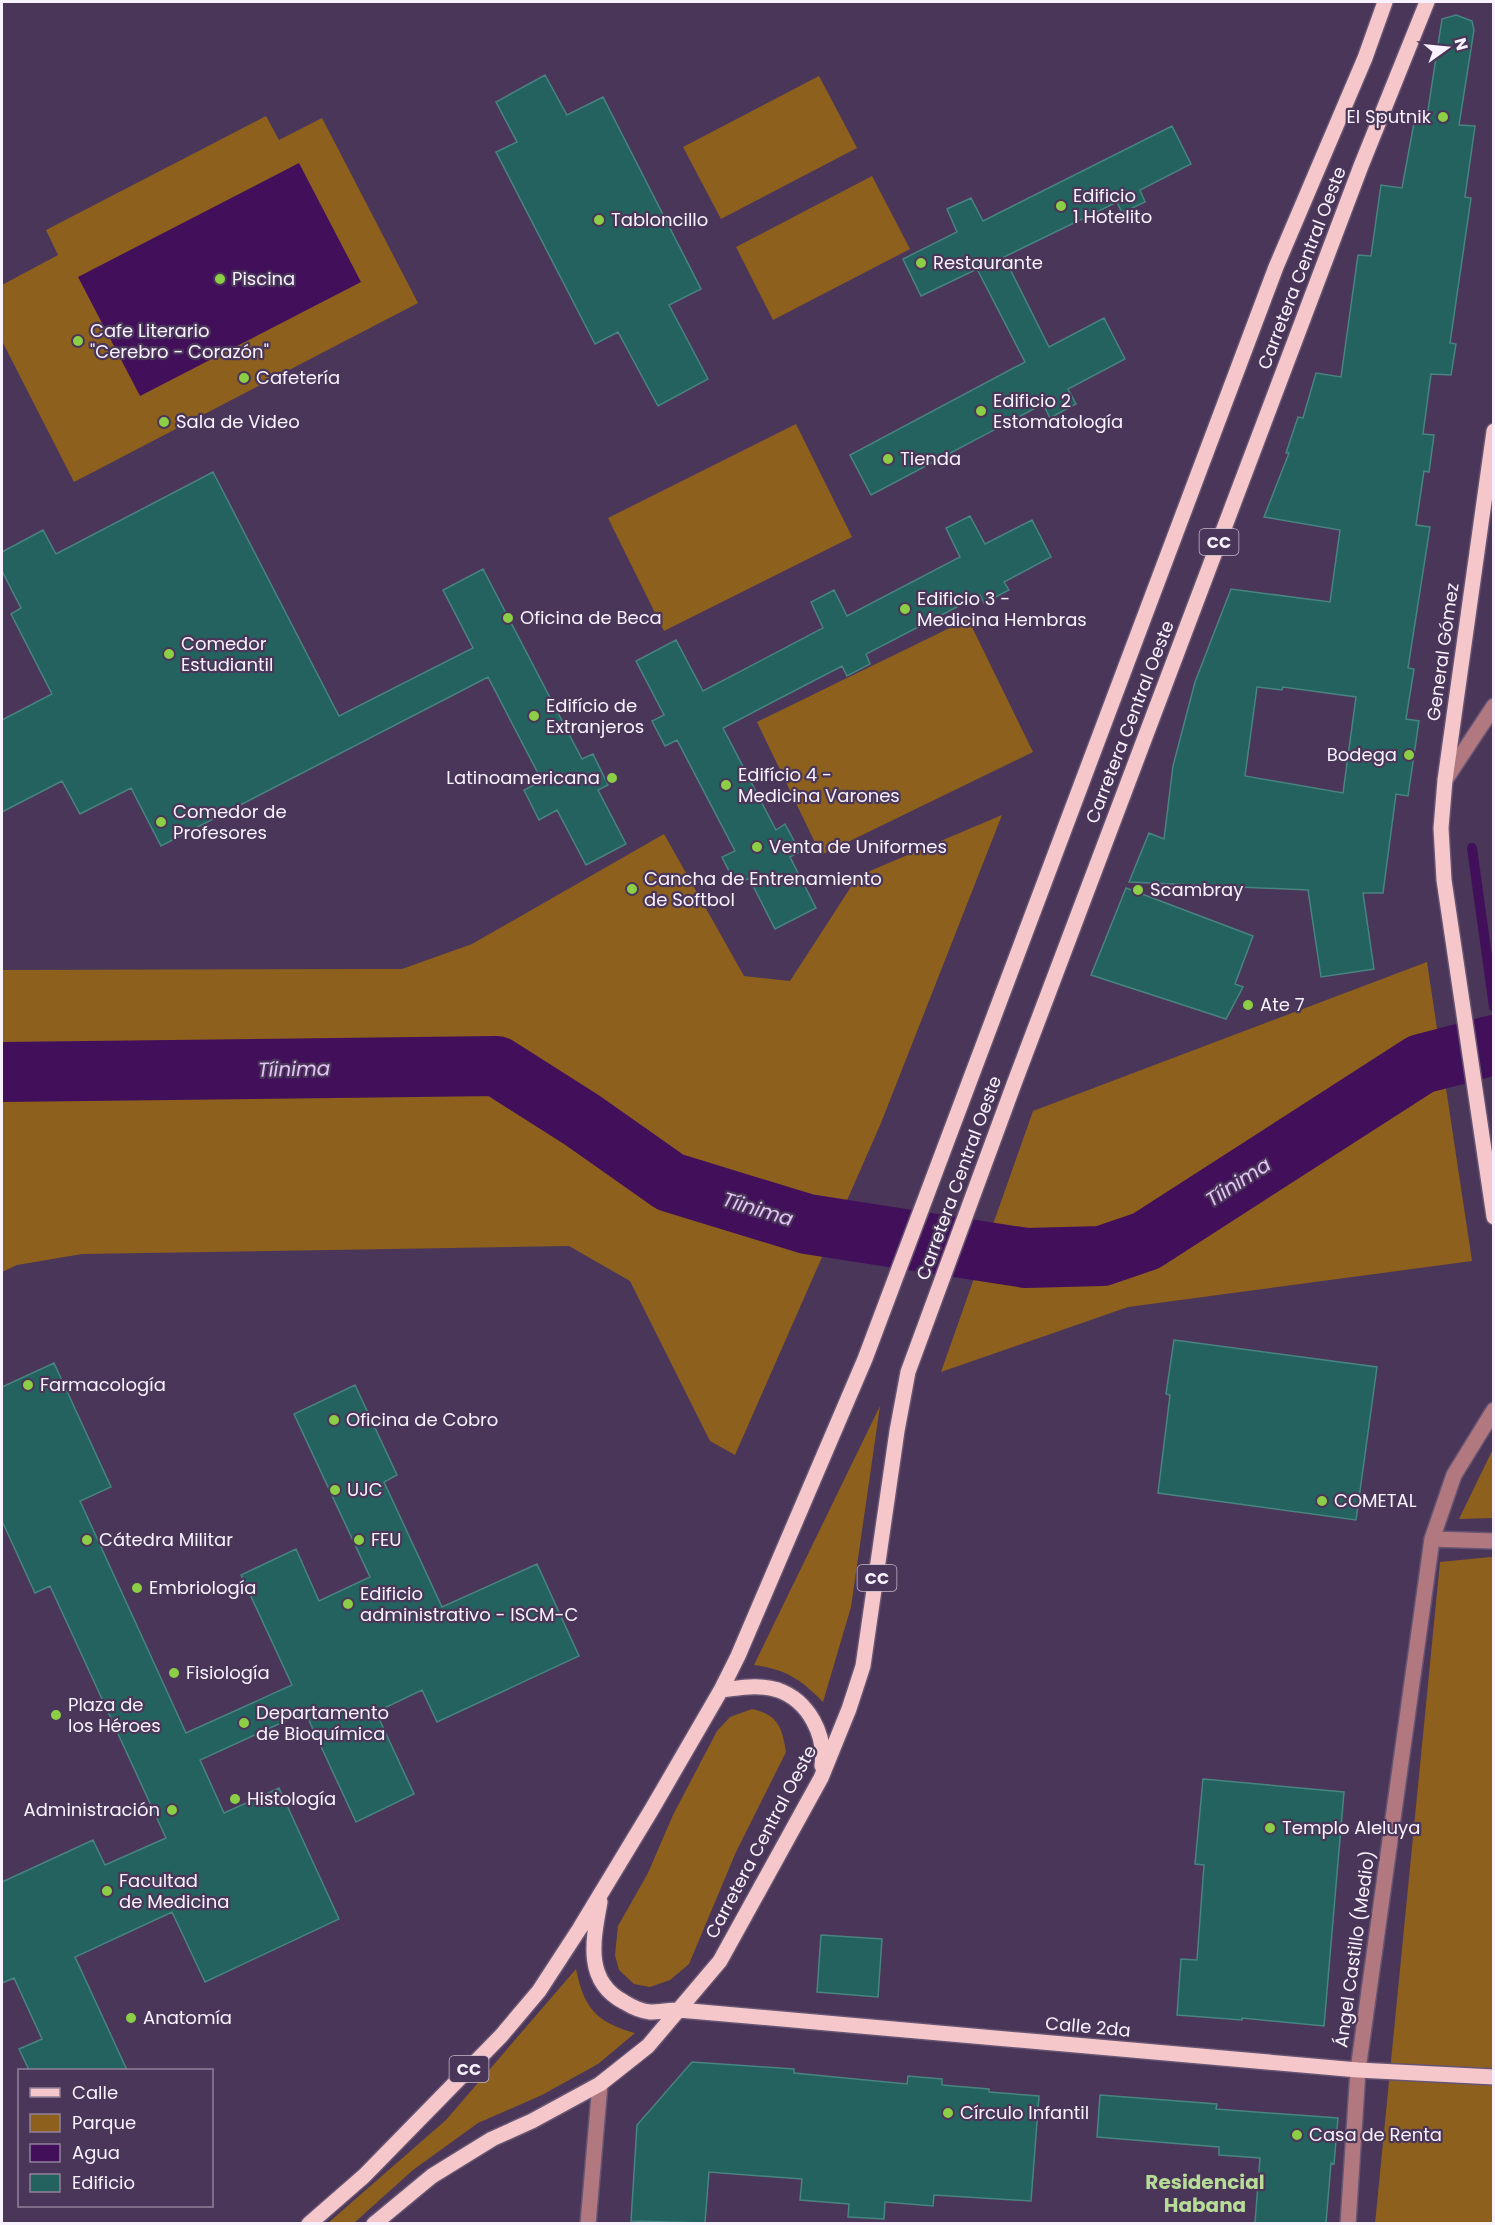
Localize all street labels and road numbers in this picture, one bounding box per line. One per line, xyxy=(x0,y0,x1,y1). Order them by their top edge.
street label: Carretera Central Oeste xyxy=(1251,163,1352,373)
road number: CC xyxy=(1200,529,1238,555)
street label: General Gómez xyxy=(1420,581,1465,723)
street label: Carretera Central Oeste xyxy=(1079,617,1180,827)
street label: Carretera Central Oeste xyxy=(910,1072,1007,1283)
road number: CC xyxy=(858,1565,896,1591)
street label: Carretera Central Oeste xyxy=(699,1741,822,1943)
street label: Ángel Castillo (Medio) xyxy=(1328,1849,1381,2049)
street label: Calle 2da xyxy=(1044,2010,1132,2043)
road number: CC xyxy=(450,2056,488,2082)

